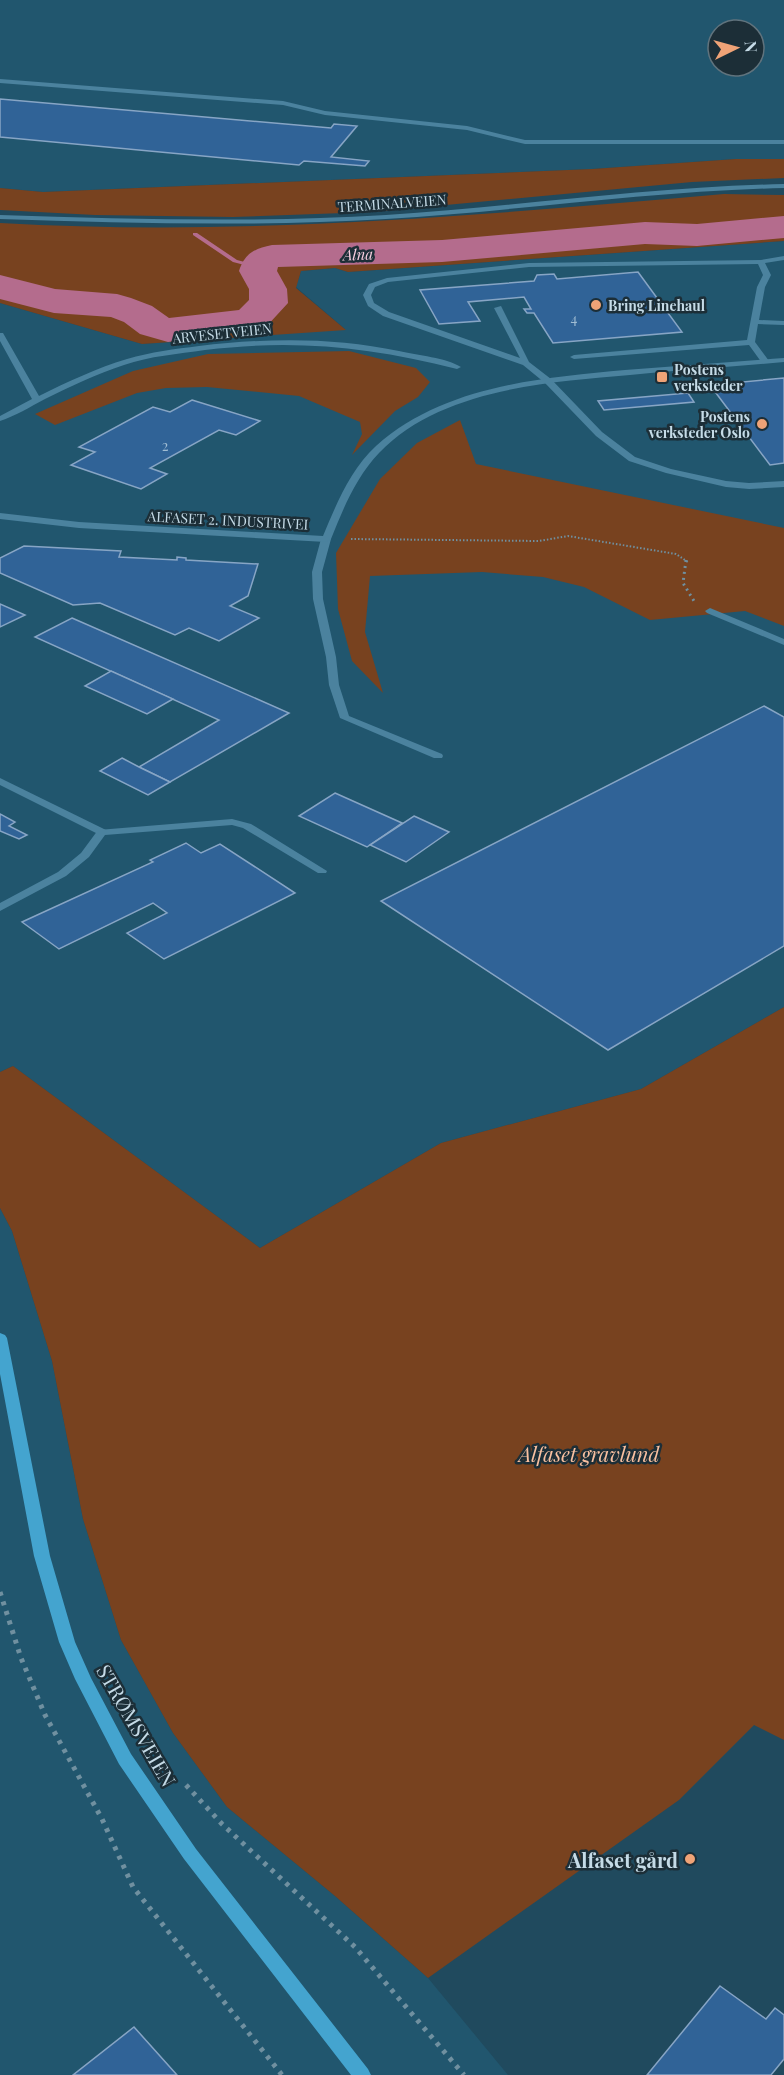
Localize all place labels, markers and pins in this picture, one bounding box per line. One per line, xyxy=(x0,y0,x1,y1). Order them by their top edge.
place label: Bring Linehaul xyxy=(608,296,706,315)
marker: Bring Linehaul xyxy=(589,298,603,312)
place label: Postens verksteder xyxy=(673,360,743,395)
marker: Postens verksteder xyxy=(655,370,669,384)
place label: Postens verksteder Oslo xyxy=(648,407,750,442)
marker: Postens verksteder Oslo xyxy=(755,417,769,431)
place label: Alfaset gård xyxy=(567,1846,678,1873)
marker: Alfaset gård xyxy=(683,1852,697,1866)

